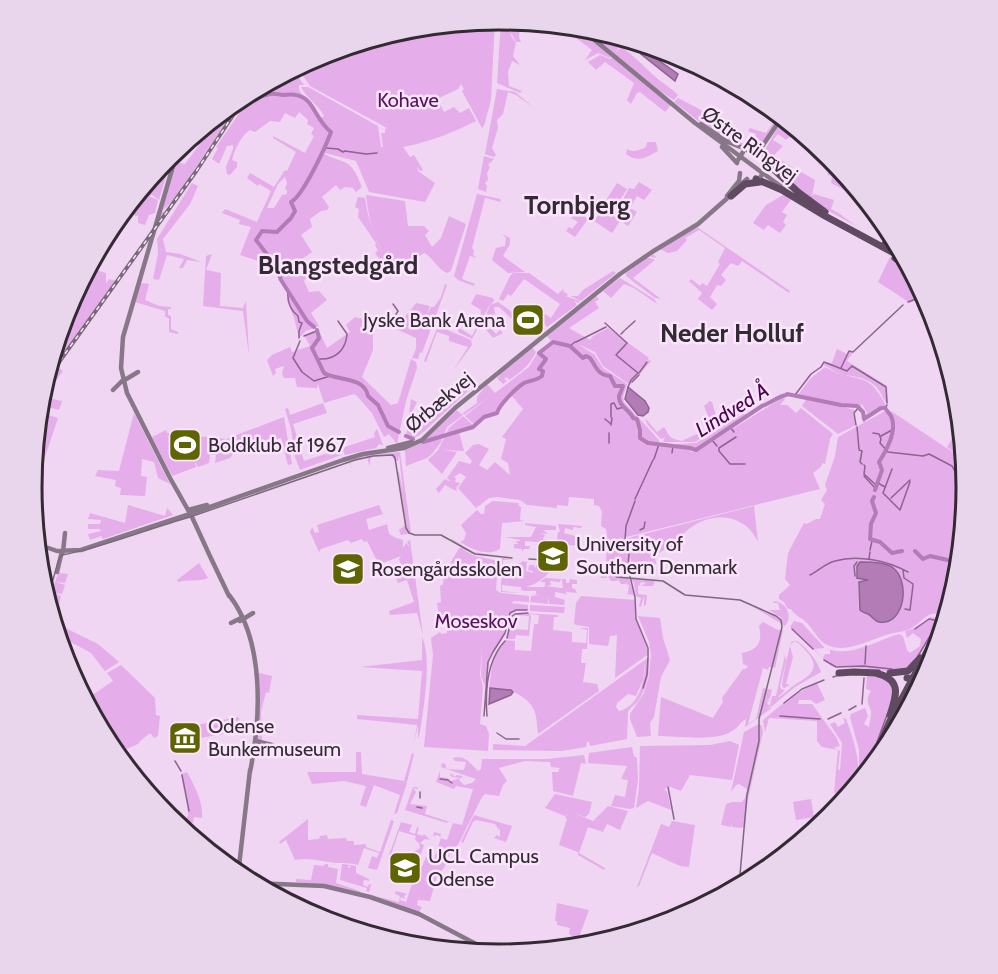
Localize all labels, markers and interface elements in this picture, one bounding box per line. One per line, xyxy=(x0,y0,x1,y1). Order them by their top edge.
park label: Kohave xyxy=(377,88,439,112)
street label: Østre Ringvej xyxy=(697,101,803,187)
district label: Tornbjerg xyxy=(524,189,630,221)
district label: Blangstedgård xyxy=(258,249,418,281)
sports icon: Jyske Bank Arena xyxy=(510,302,546,338)
place label: Jyske Bank Arena xyxy=(362,308,505,332)
district label: Neder Holluf xyxy=(660,317,804,349)
street label: Ørbækvej xyxy=(400,367,478,437)
water label: Lindved Å xyxy=(689,376,773,442)
sports icon: Boldklub af 1967 xyxy=(167,427,203,463)
place label: Boldklub af 1967 xyxy=(208,433,346,457)
place label: University of Southern Denmark xyxy=(576,532,737,579)
school or university icon: University of Southern Denmark xyxy=(535,538,571,574)
school or university icon: Rosengårdsskolen xyxy=(330,551,366,587)
place label: Rosengårdsskolen xyxy=(371,557,522,581)
park label: Moseskov xyxy=(435,609,518,633)
place label: Odense Bunkermuseum xyxy=(208,714,341,761)
museum icon: Odense Bunkermuseum xyxy=(167,720,203,756)
place label: UCL Campus Odense xyxy=(428,844,539,891)
school or university icon: UCL Campus Odense xyxy=(387,850,423,886)

